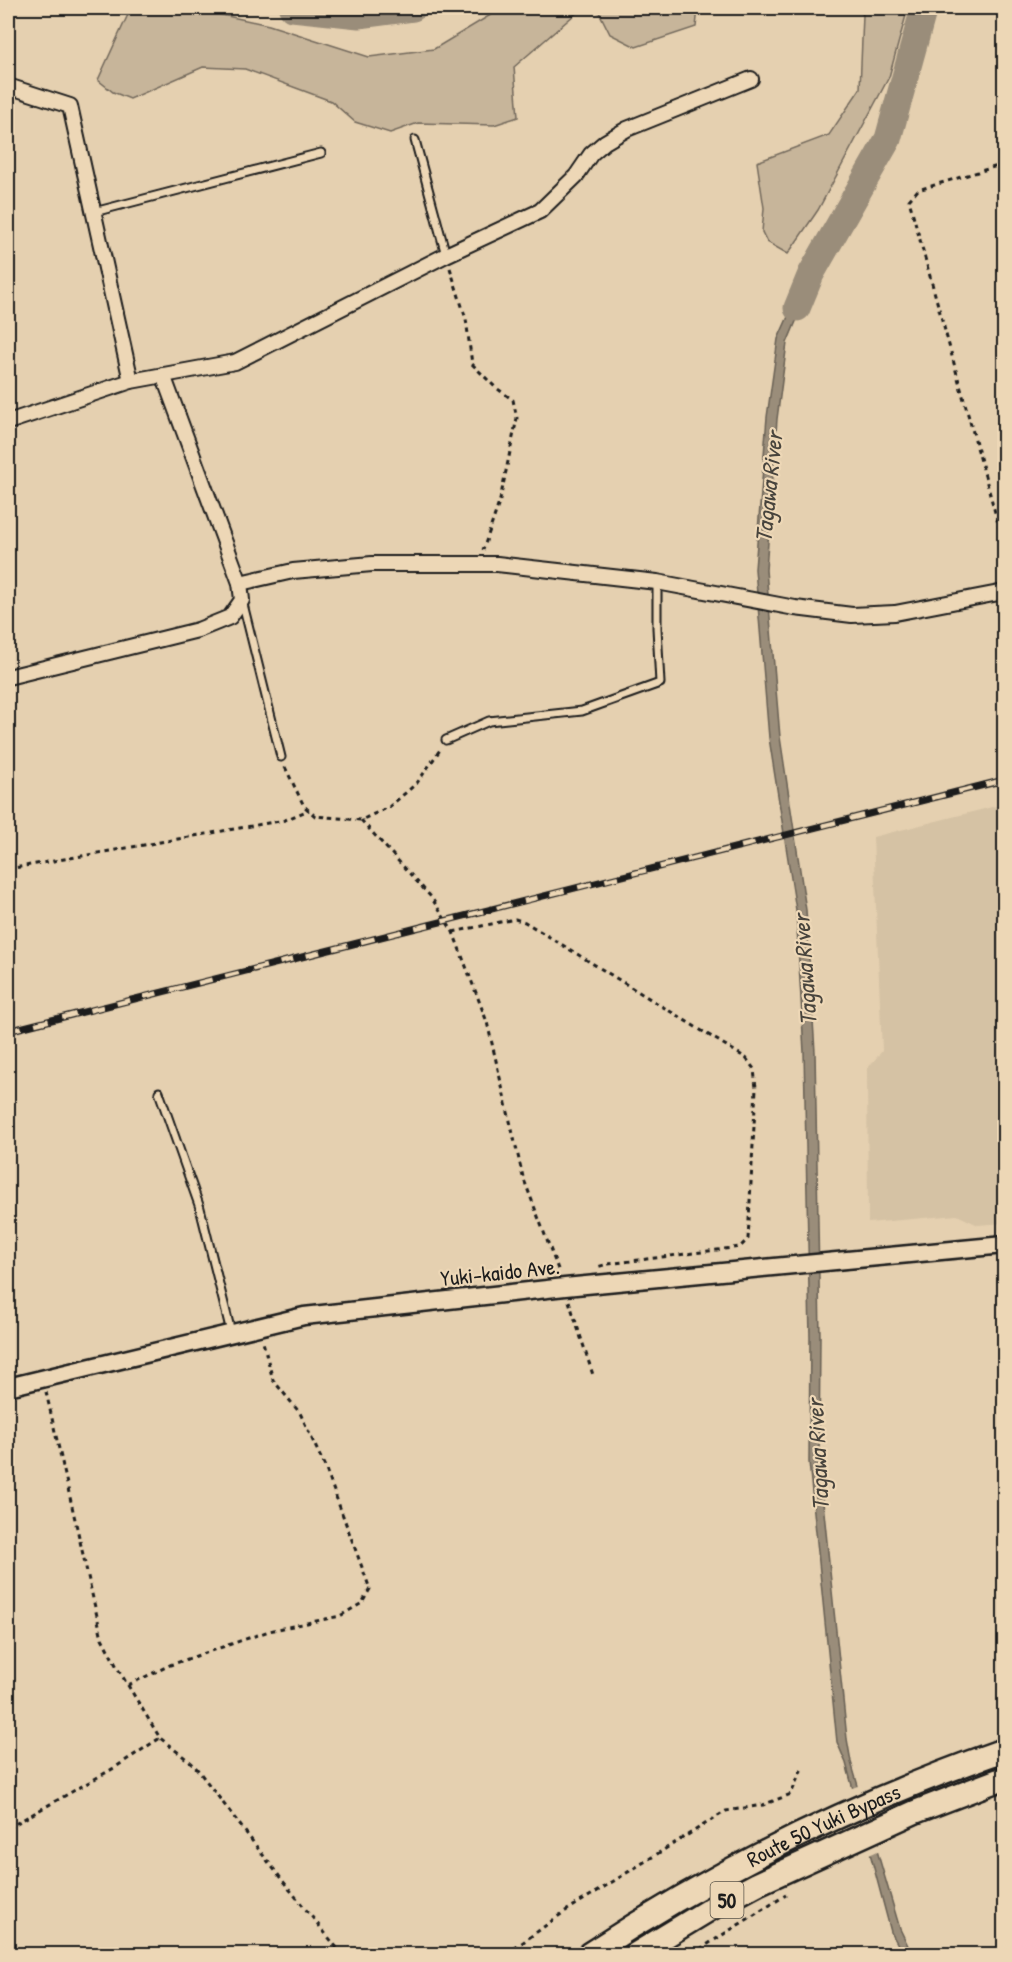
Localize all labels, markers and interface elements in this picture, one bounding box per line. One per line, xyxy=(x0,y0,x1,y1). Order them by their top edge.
water label: Tagawa River xyxy=(746,427,791,544)
water label: Tagawa River xyxy=(784,910,825,1027)
street label: Yuki-kaido Ave. xyxy=(439,1251,561,1293)
water label: Tagawa River xyxy=(798,1396,837,1511)
street label: Route 50 Yuki Bypass xyxy=(741,1776,905,1874)
road number: 50 xyxy=(710,1882,744,1918)

